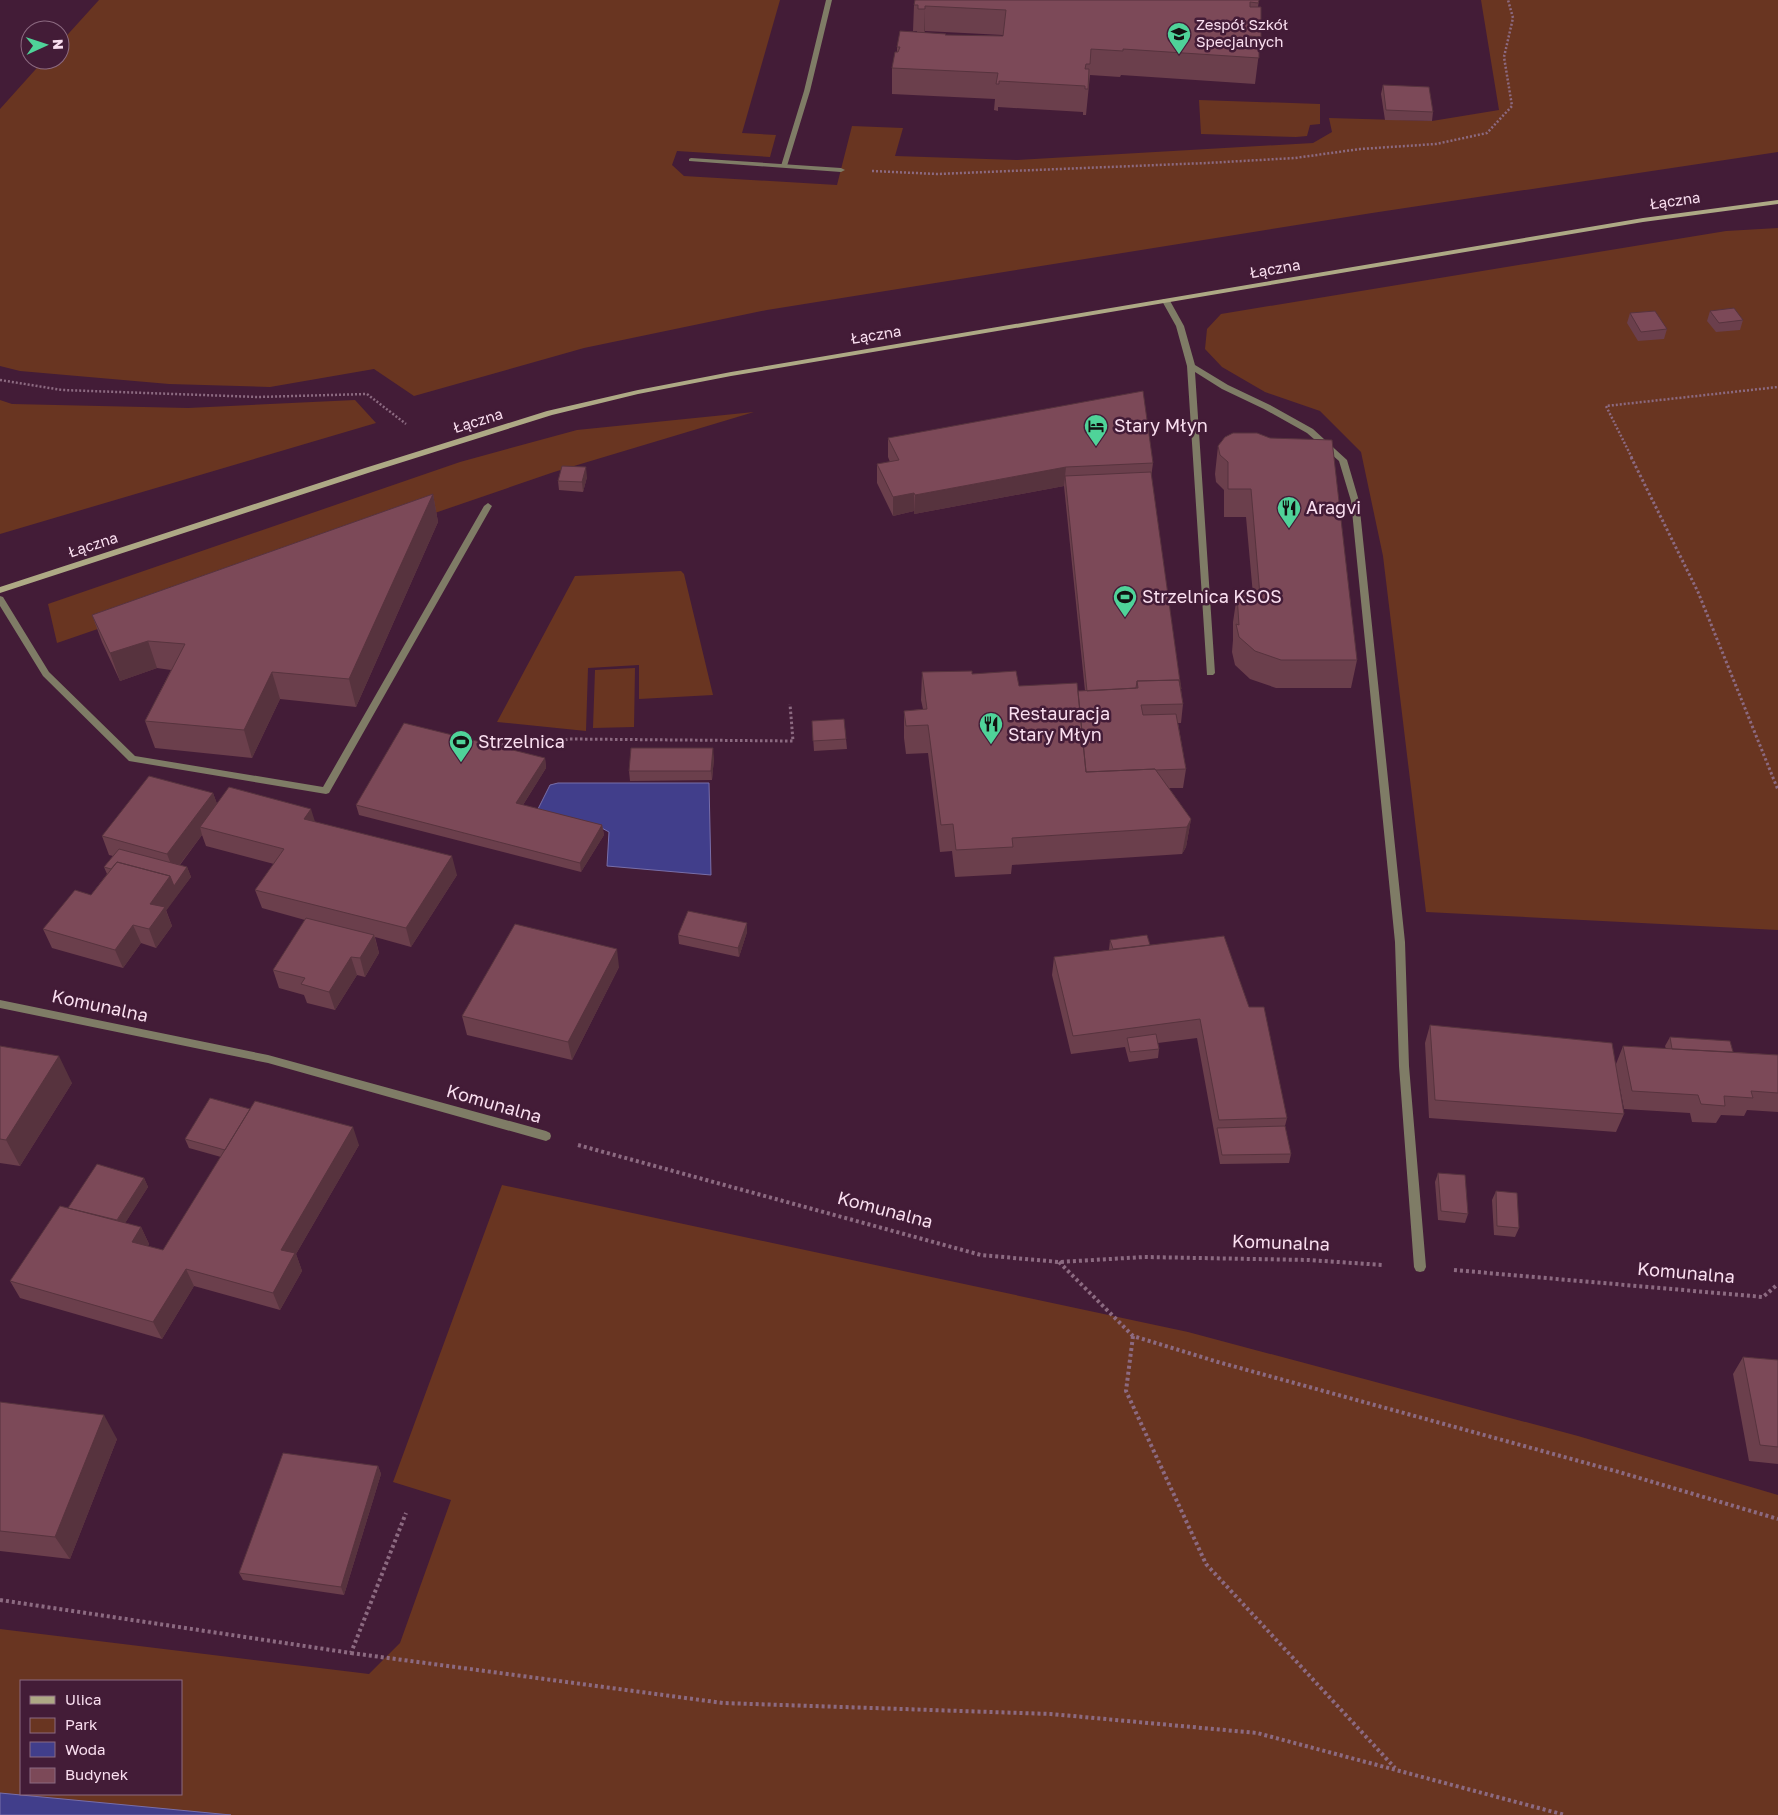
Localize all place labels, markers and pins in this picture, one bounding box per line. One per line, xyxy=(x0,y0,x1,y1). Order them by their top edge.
place label: Zespół Szkół Specjalnych xyxy=(1196,15,1288,50)
school or university icon: Zespół Szkół Specjalnych xyxy=(1166,21,1192,55)
hotel icon: Stary Młyn xyxy=(1083,413,1109,447)
place label: Stary Młyn xyxy=(1114,414,1208,436)
restaurant icon: Aragvi xyxy=(1276,495,1302,529)
place label: Aragvi xyxy=(1306,496,1361,518)
sports icon: Strzelnica KSOS xyxy=(1112,584,1138,618)
place label: Strzelnica KSOS xyxy=(1142,585,1282,607)
place label: Restauracja Stary Młyn xyxy=(1008,702,1110,745)
restaurant icon: Restauracja Stary Młyn xyxy=(978,711,1004,745)
sports icon: Strzelnica xyxy=(448,729,474,763)
place label: Strzelnica xyxy=(478,730,565,752)

